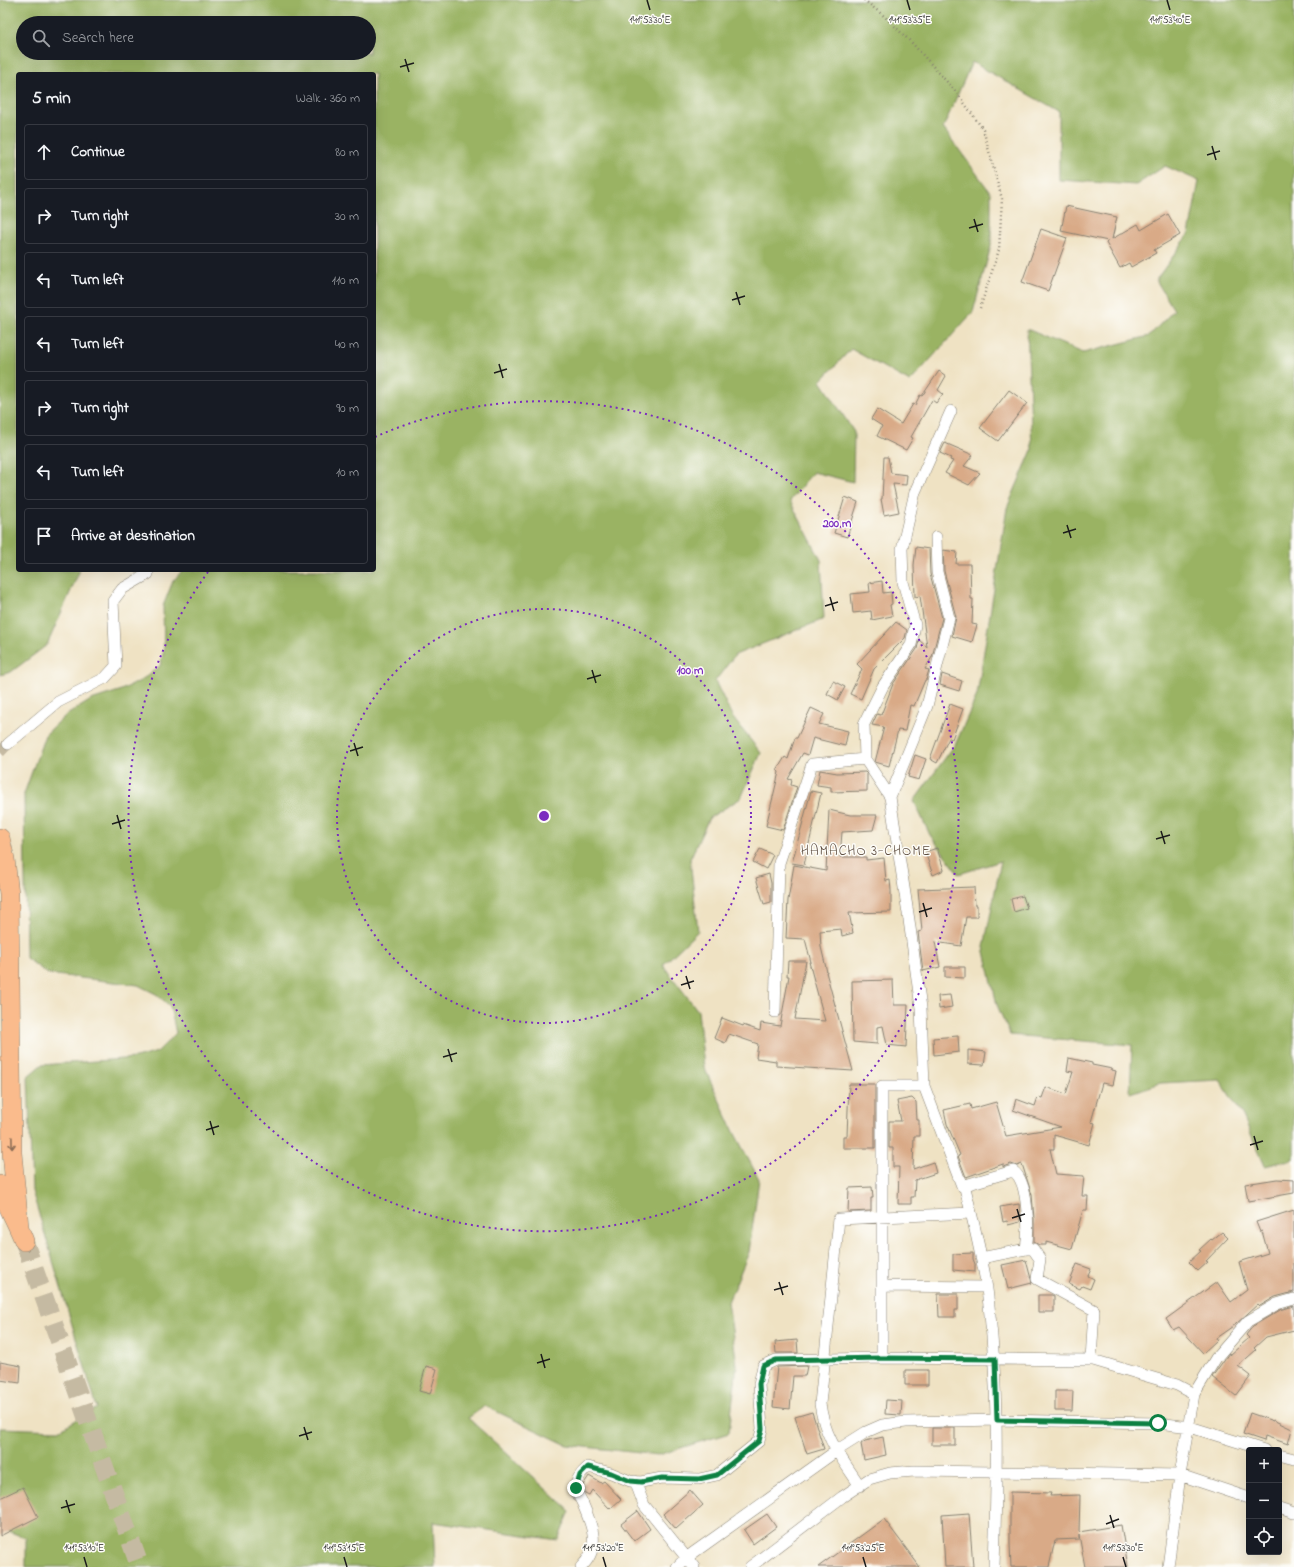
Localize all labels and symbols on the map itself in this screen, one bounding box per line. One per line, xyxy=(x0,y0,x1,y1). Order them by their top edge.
text: 141°53'30"E xyxy=(630,13,670,28)
text: 141°53'35"E xyxy=(889,13,931,28)
text: 141°53'40"E xyxy=(1150,13,1190,28)
text: 200 m xyxy=(822,515,852,533)
text: 100 m xyxy=(677,662,704,680)
centre of rings xyxy=(537,809,551,823)
district label: HAMACHO 3-CHOME xyxy=(801,841,931,862)
one-way arrow xyxy=(8,1136,16,1149)
route start xyxy=(1149,1414,1167,1432)
route end xyxy=(567,1479,585,1497)
text: 141°53'10"E xyxy=(64,1541,104,1556)
text: 141°53'15"E xyxy=(323,1541,365,1556)
text: 141°53'20"E xyxy=(582,1541,624,1556)
text: 141°53'25"E xyxy=(841,1541,885,1556)
text: 141°53'30"E xyxy=(1103,1541,1143,1556)

